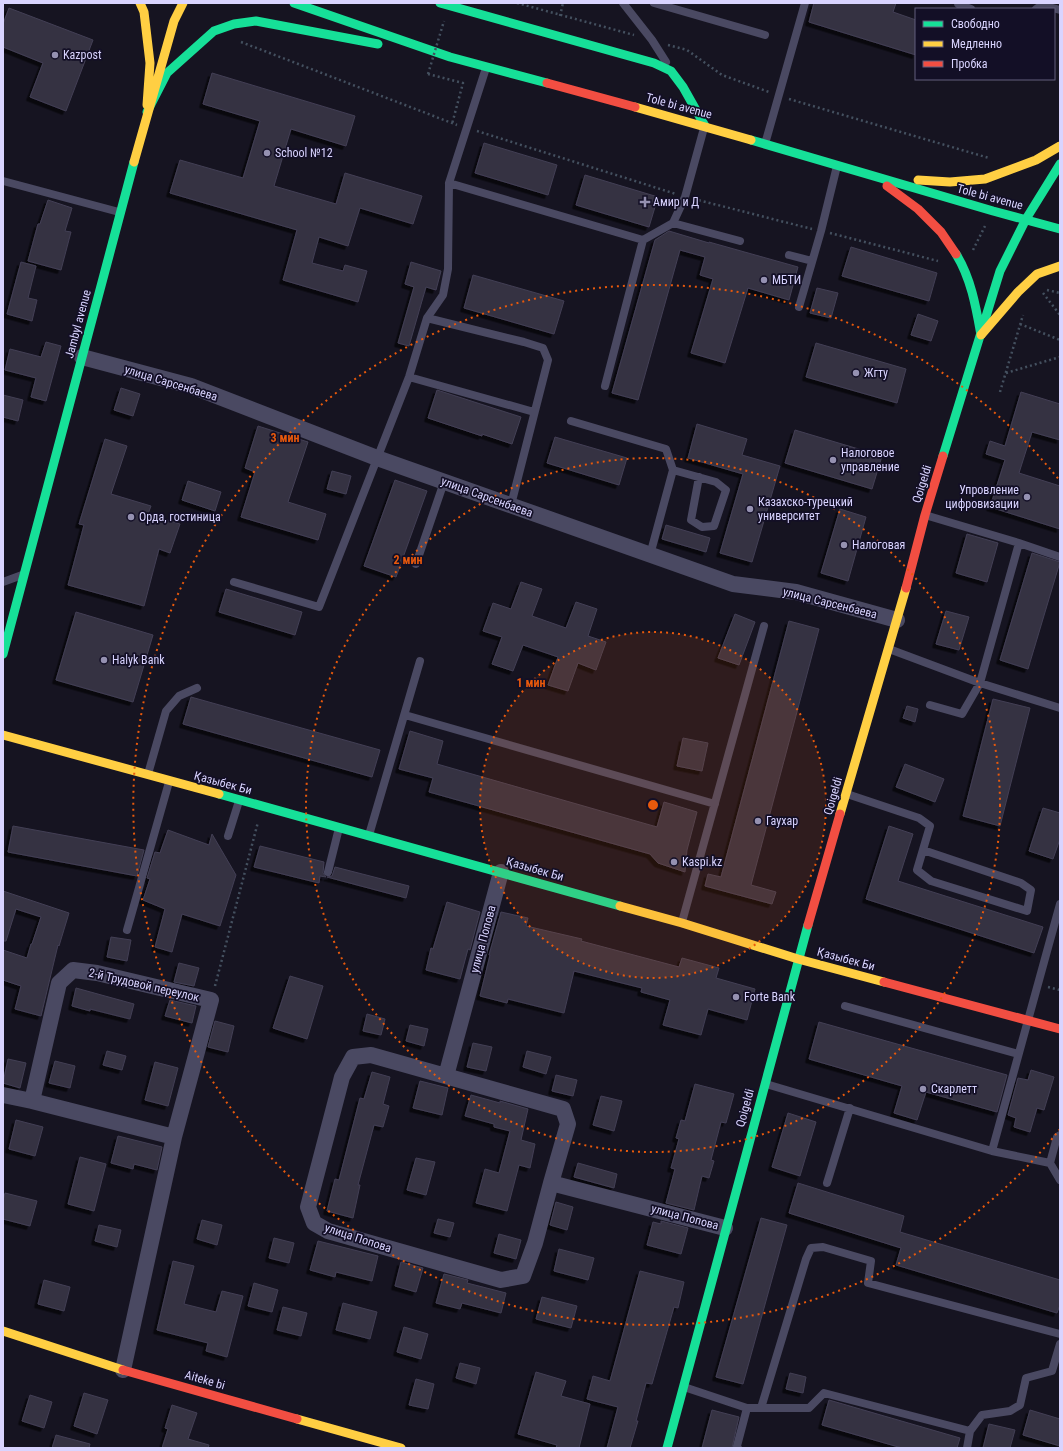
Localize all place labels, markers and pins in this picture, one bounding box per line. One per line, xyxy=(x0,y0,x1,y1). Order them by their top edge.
place label: Kazpost xyxy=(63,48,102,62)
marker: Kazpost xyxy=(50,50,60,60)
place label: School №12 xyxy=(275,146,333,160)
marker: School №12 xyxy=(262,148,272,158)
place label: Амир и Д xyxy=(653,195,699,209)
marker: Амир и Д xyxy=(640,197,650,207)
place label: МБТИ xyxy=(772,273,801,287)
marker: МБТИ xyxy=(759,275,769,285)
place label: Жгту xyxy=(864,366,888,380)
marker: Жгту xyxy=(851,368,861,378)
place label: Налоговое управление xyxy=(841,446,900,474)
marker: Налоговое управление xyxy=(828,455,838,465)
place label: Упровление цифровизации xyxy=(945,483,1019,511)
marker: Упровление цифровизации xyxy=(1022,492,1032,502)
place label: Казахско-турецкий университет xyxy=(758,495,853,523)
marker: Казахско-турецкий университет xyxy=(745,504,755,514)
place label: Орда, гостиница xyxy=(139,510,221,524)
marker: Орда, гостиница xyxy=(126,512,136,522)
place label: Налоговая xyxy=(852,538,905,552)
marker: Налоговая xyxy=(839,540,849,550)
place label: Halyk Bank xyxy=(112,653,165,667)
marker: Halyk Bank xyxy=(99,655,109,665)
centre of rings xyxy=(646,798,660,812)
place label: Гаухар xyxy=(766,814,798,828)
marker: Гаухар xyxy=(753,816,763,826)
place label: Kaspi.kz xyxy=(682,855,722,869)
marker: Kaspi.kz xyxy=(669,857,679,867)
place label: Forte Bank xyxy=(744,990,796,1004)
marker: Forte Bank xyxy=(731,992,741,1002)
place label: Скарлетт xyxy=(931,1082,977,1096)
marker: Скарлетт xyxy=(918,1084,928,1094)

